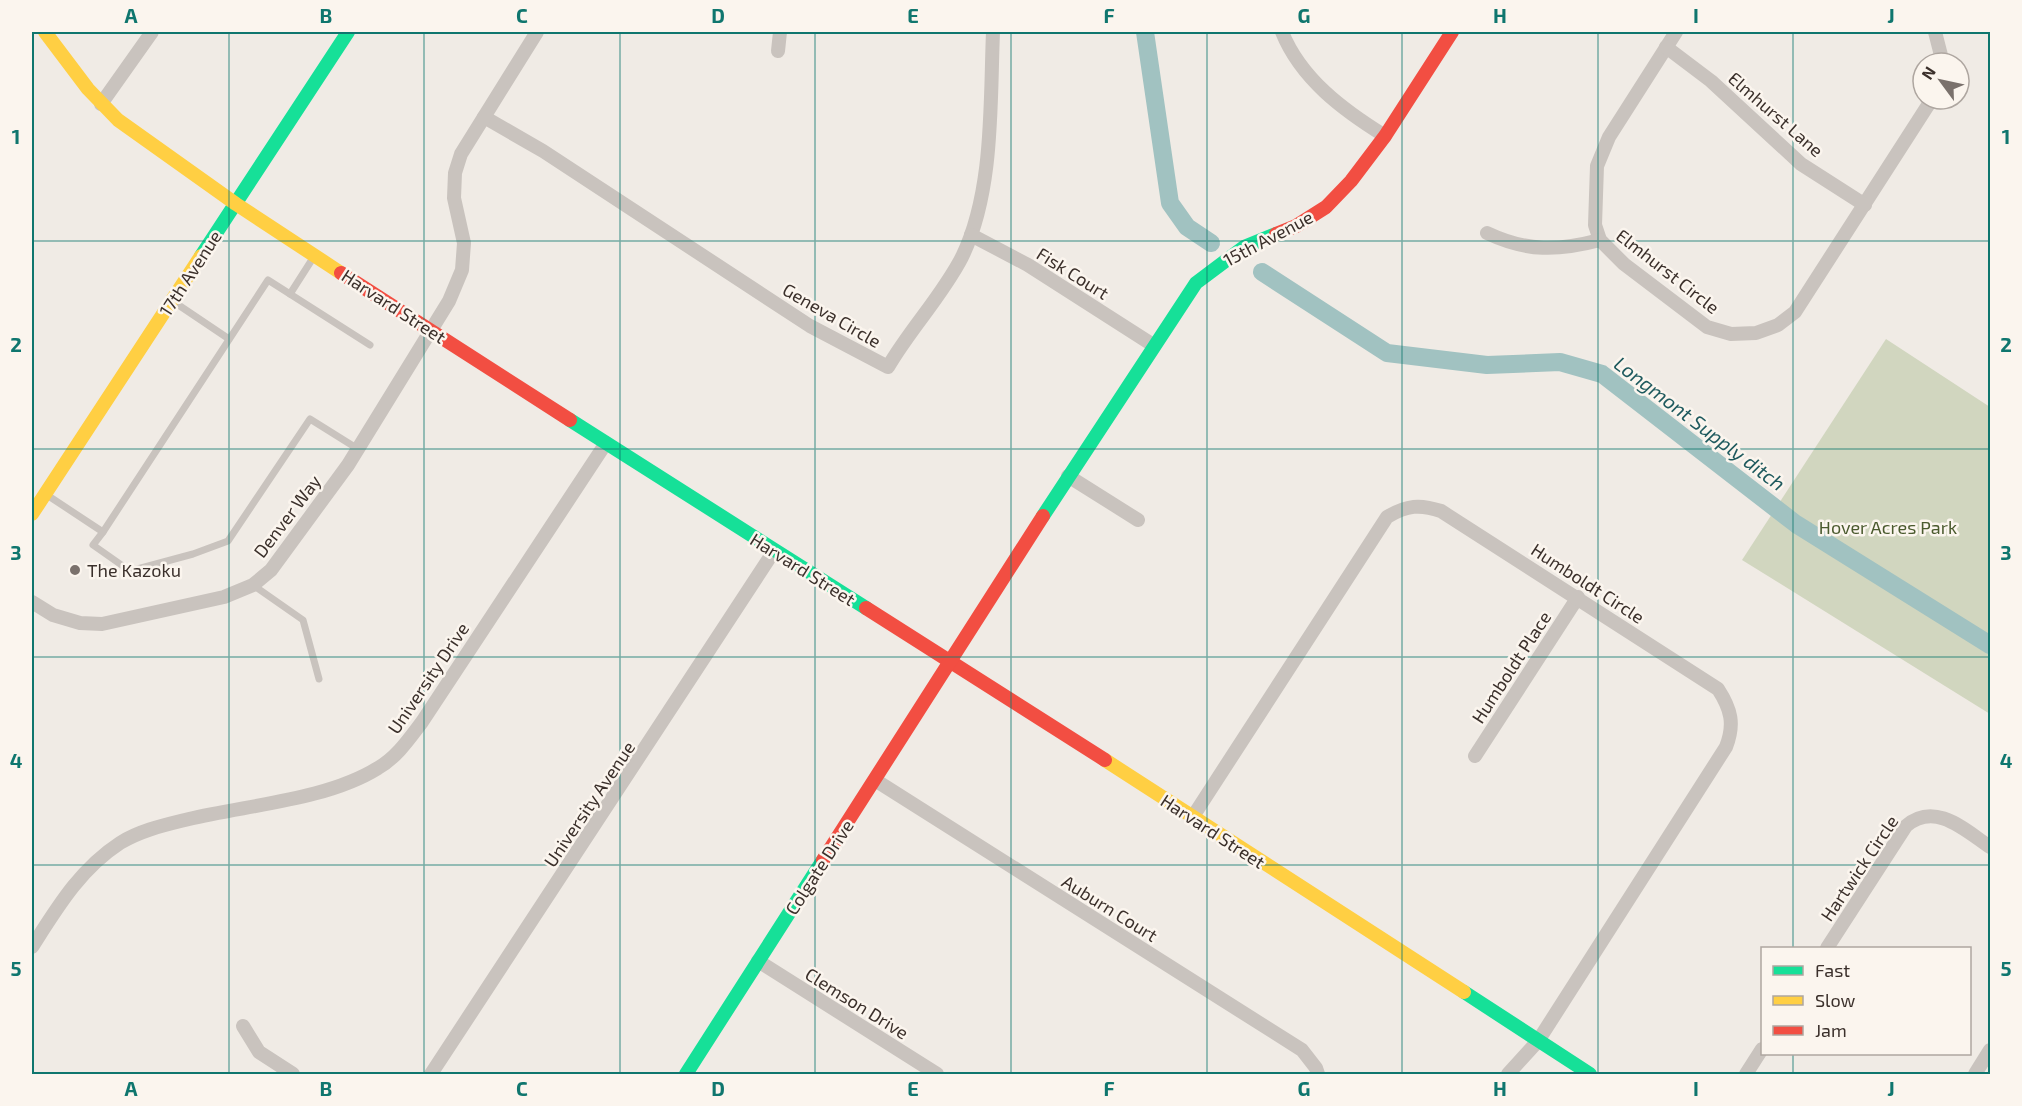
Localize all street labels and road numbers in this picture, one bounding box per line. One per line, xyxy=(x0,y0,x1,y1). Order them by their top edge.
street label: Elmhurst Lane xyxy=(1724,67,1828,161)
street label: 15th Avenue xyxy=(1220,205,1316,271)
street label: Elmhurst Circle xyxy=(1612,224,1724,318)
street label: 17th Avenue xyxy=(154,226,226,320)
street label: Fisk Court xyxy=(1033,242,1113,304)
street label: Harvard Street xyxy=(338,264,450,348)
street label: Geneva Circle xyxy=(779,278,885,352)
street label: Denver Way xyxy=(249,470,326,562)
street label: Harvard Street xyxy=(746,528,860,610)
street label: Humboldt Circle xyxy=(1527,538,1649,628)
street label: Humboldt Place xyxy=(1467,607,1555,727)
street label: University Drive xyxy=(383,618,473,738)
street label: University Avenue xyxy=(539,737,639,871)
street label: Harvard Street xyxy=(1157,789,1269,873)
street label: Hartwick Circle xyxy=(1816,811,1902,925)
street label: Colgate Drive xyxy=(780,815,858,919)
street label: Auburn Court xyxy=(1058,870,1162,946)
street label: Clemson Drive xyxy=(801,963,913,1043)

